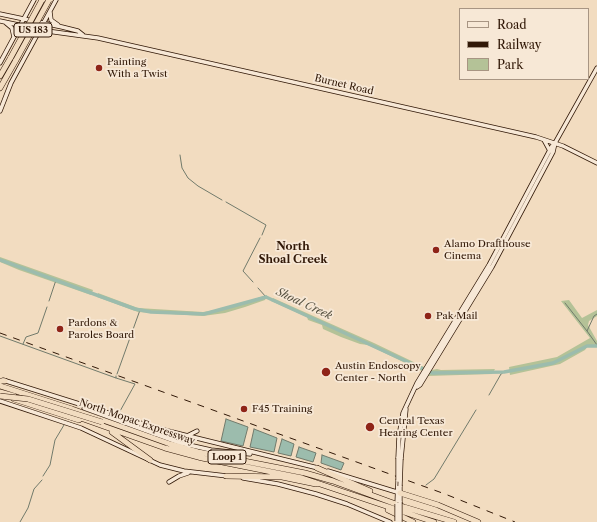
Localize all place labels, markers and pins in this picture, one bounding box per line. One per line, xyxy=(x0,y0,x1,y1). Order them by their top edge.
place label: Painting With a Twist xyxy=(107,56,168,80)
marker: Painting With a Twist xyxy=(94,63,104,73)
place label: Alamo Drafthouse Cinema xyxy=(444,238,531,262)
marker: Alamo Drafthouse Cinema xyxy=(431,245,441,255)
place label: Pak Mail xyxy=(436,310,477,322)
marker: Pak Mail xyxy=(423,311,433,321)
place label: Pardons & Paroles Board xyxy=(68,317,134,340)
marker: Pardons & Paroles Board xyxy=(55,324,65,334)
place label: Austin Endoscopy Center - North xyxy=(335,360,421,384)
marker: Austin Endoscopy Center - North xyxy=(320,366,332,378)
place label: F45 Training xyxy=(252,403,312,415)
marker: F45 Training xyxy=(239,404,249,414)
place label: Central Texas Hearing Center xyxy=(379,415,453,438)
marker: Central Texas Hearing Center xyxy=(364,421,376,433)

